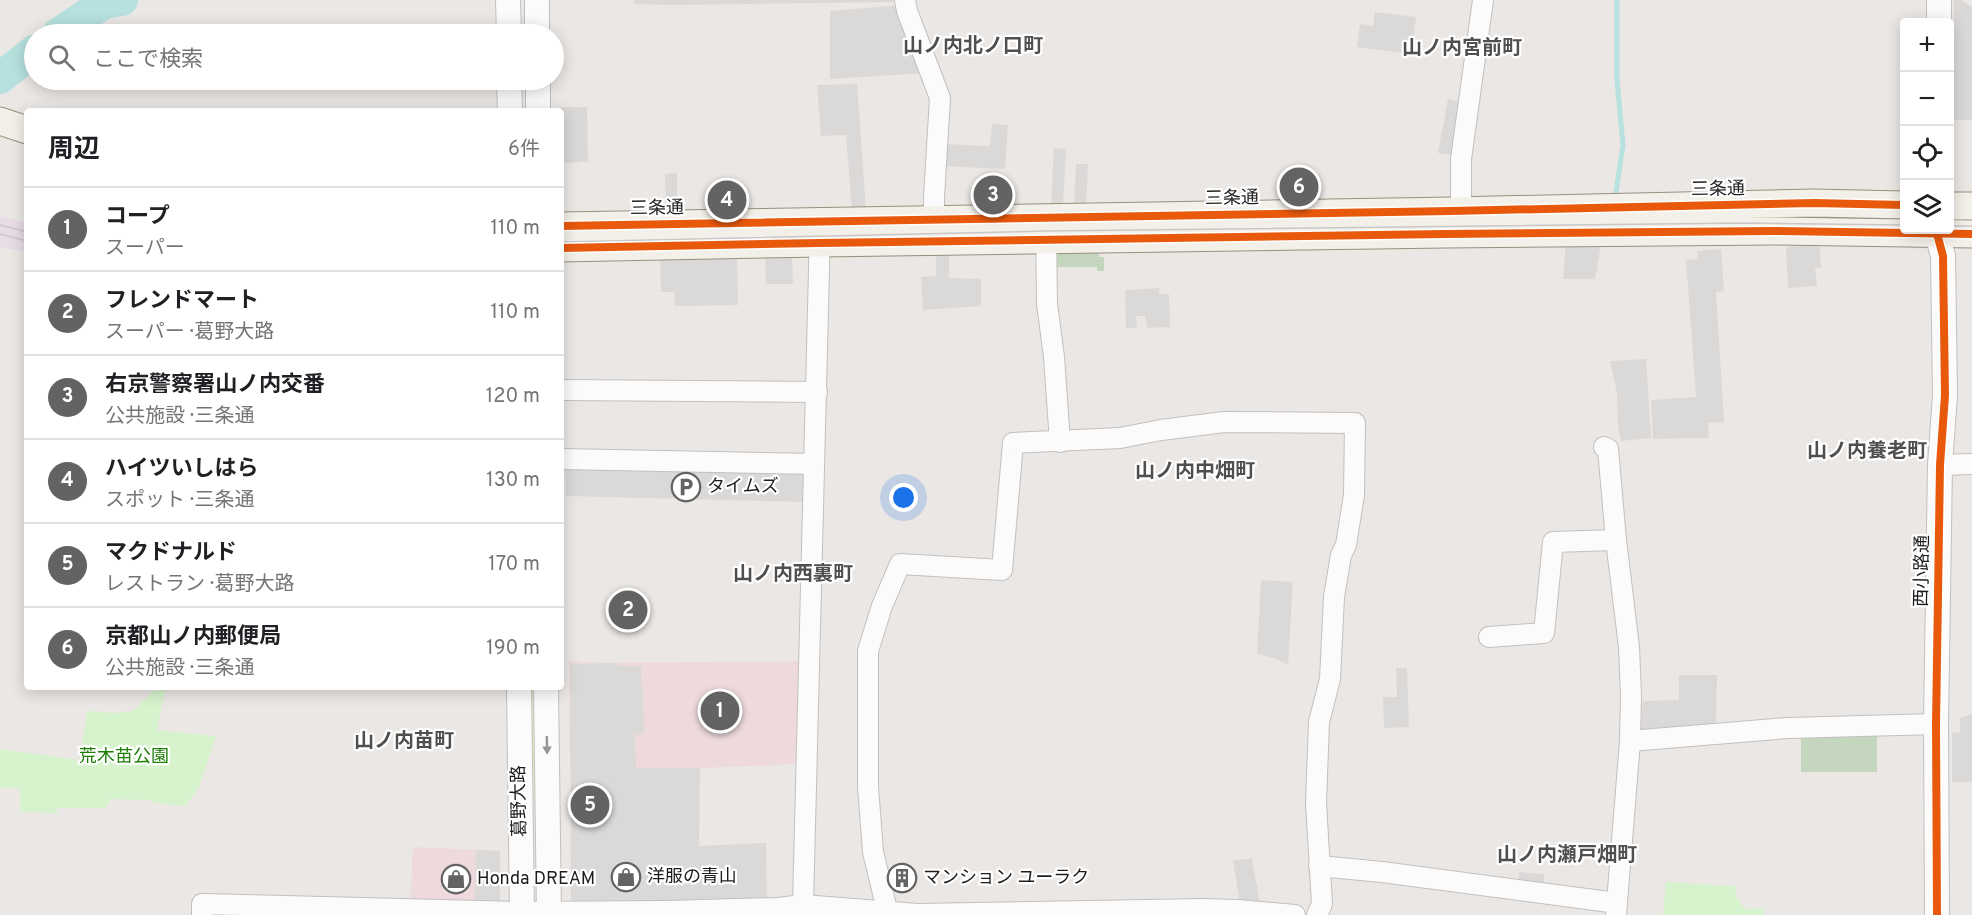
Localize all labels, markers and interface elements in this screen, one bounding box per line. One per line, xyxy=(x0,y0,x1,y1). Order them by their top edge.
map controls xyxy=(1900,18,1954,234)
button: + xyxy=(1900,18,1954,72)
search box xyxy=(24,24,564,90)
district label: 山ノ内北ノ口町 xyxy=(903,34,1043,60)
district label: 山ノ内宮前町 xyxy=(1402,36,1522,62)
icon: search xyxy=(45,41,78,74)
text: ここで検索 xyxy=(93,47,203,74)
button: − xyxy=(1900,72,1954,126)
button: locate xyxy=(1900,126,1954,180)
text: 周辺 xyxy=(48,134,100,167)
text: 6件 xyxy=(508,137,540,163)
pin: 6 xyxy=(1280,164,1318,210)
pin: 3 xyxy=(974,172,1012,218)
pin: 4 xyxy=(708,178,746,222)
street label: 三条通 xyxy=(1691,178,1745,202)
button: layers xyxy=(1900,180,1954,234)
street label: 三条通 xyxy=(1205,187,1259,211)
street label: 三条通 xyxy=(630,197,684,221)
text: コープ xyxy=(105,204,170,231)
text: 1 xyxy=(64,216,72,242)
text: 110 m xyxy=(491,216,540,242)
text: スーパー xyxy=(105,236,185,262)
text: フレンドマート xyxy=(105,288,259,315)
text: 2 xyxy=(61,300,74,326)
text: 110 m xyxy=(491,300,540,326)
text: スーパー · 葛野大路 xyxy=(105,320,274,346)
text: 右京警察署山ノ内交番 xyxy=(105,372,325,399)
text: 3 xyxy=(62,384,74,410)
text: 120 m xyxy=(486,384,540,410)
text: 公共施設 · 三条通 xyxy=(105,404,254,430)
district label: 山ノ内養老町 xyxy=(1807,439,1927,465)
text: ハイツいしはら xyxy=(105,456,259,483)
district label: 山ノ内中畑町 xyxy=(1135,459,1255,485)
text: 4 xyxy=(61,468,74,494)
text: 130 m xyxy=(486,468,540,494)
parking icon: タイムズ xyxy=(670,471,702,503)
place label: タイムズ xyxy=(707,476,779,499)
your location xyxy=(889,483,918,512)
text: スポット · 三条通 xyxy=(105,488,254,514)
street label: 西小路通 xyxy=(1911,535,1935,607)
text: マクドナルド xyxy=(105,540,237,567)
text: 5 xyxy=(61,552,74,578)
text: 170 m xyxy=(488,552,540,578)
district label: 山ノ内西裏町 xyxy=(733,562,853,588)
text: レストラン · 葛野大路 xyxy=(105,572,294,598)
pin: 2 xyxy=(608,588,648,632)
text: 京都山ノ内郵便局 xyxy=(105,624,281,651)
text: 6 xyxy=(61,636,74,662)
text: 190 m xyxy=(486,636,540,662)
text: 公共施設 · 三条通 xyxy=(105,656,254,682)
pin: 1 xyxy=(700,688,740,734)
district label: 山ノ内苗町 xyxy=(354,729,454,755)
one-way arrow xyxy=(542,736,552,755)
park label: 荒木苗公園 xyxy=(79,746,169,769)
street label: 葛野大路 xyxy=(508,765,532,837)
pin: 5 xyxy=(570,782,610,828)
district label: 山ノ内瀬戸畑町 xyxy=(1497,843,1637,869)
shop icon: 洋服の青山 xyxy=(610,861,642,893)
building icon: マンション ユーラク xyxy=(886,862,918,894)
shop icon: Honda DREAM xyxy=(440,863,472,895)
place label: 洋服の青山 xyxy=(647,866,737,889)
place label: マンション ユーラク xyxy=(923,867,1089,890)
place label: Honda DREAM xyxy=(477,868,595,891)

